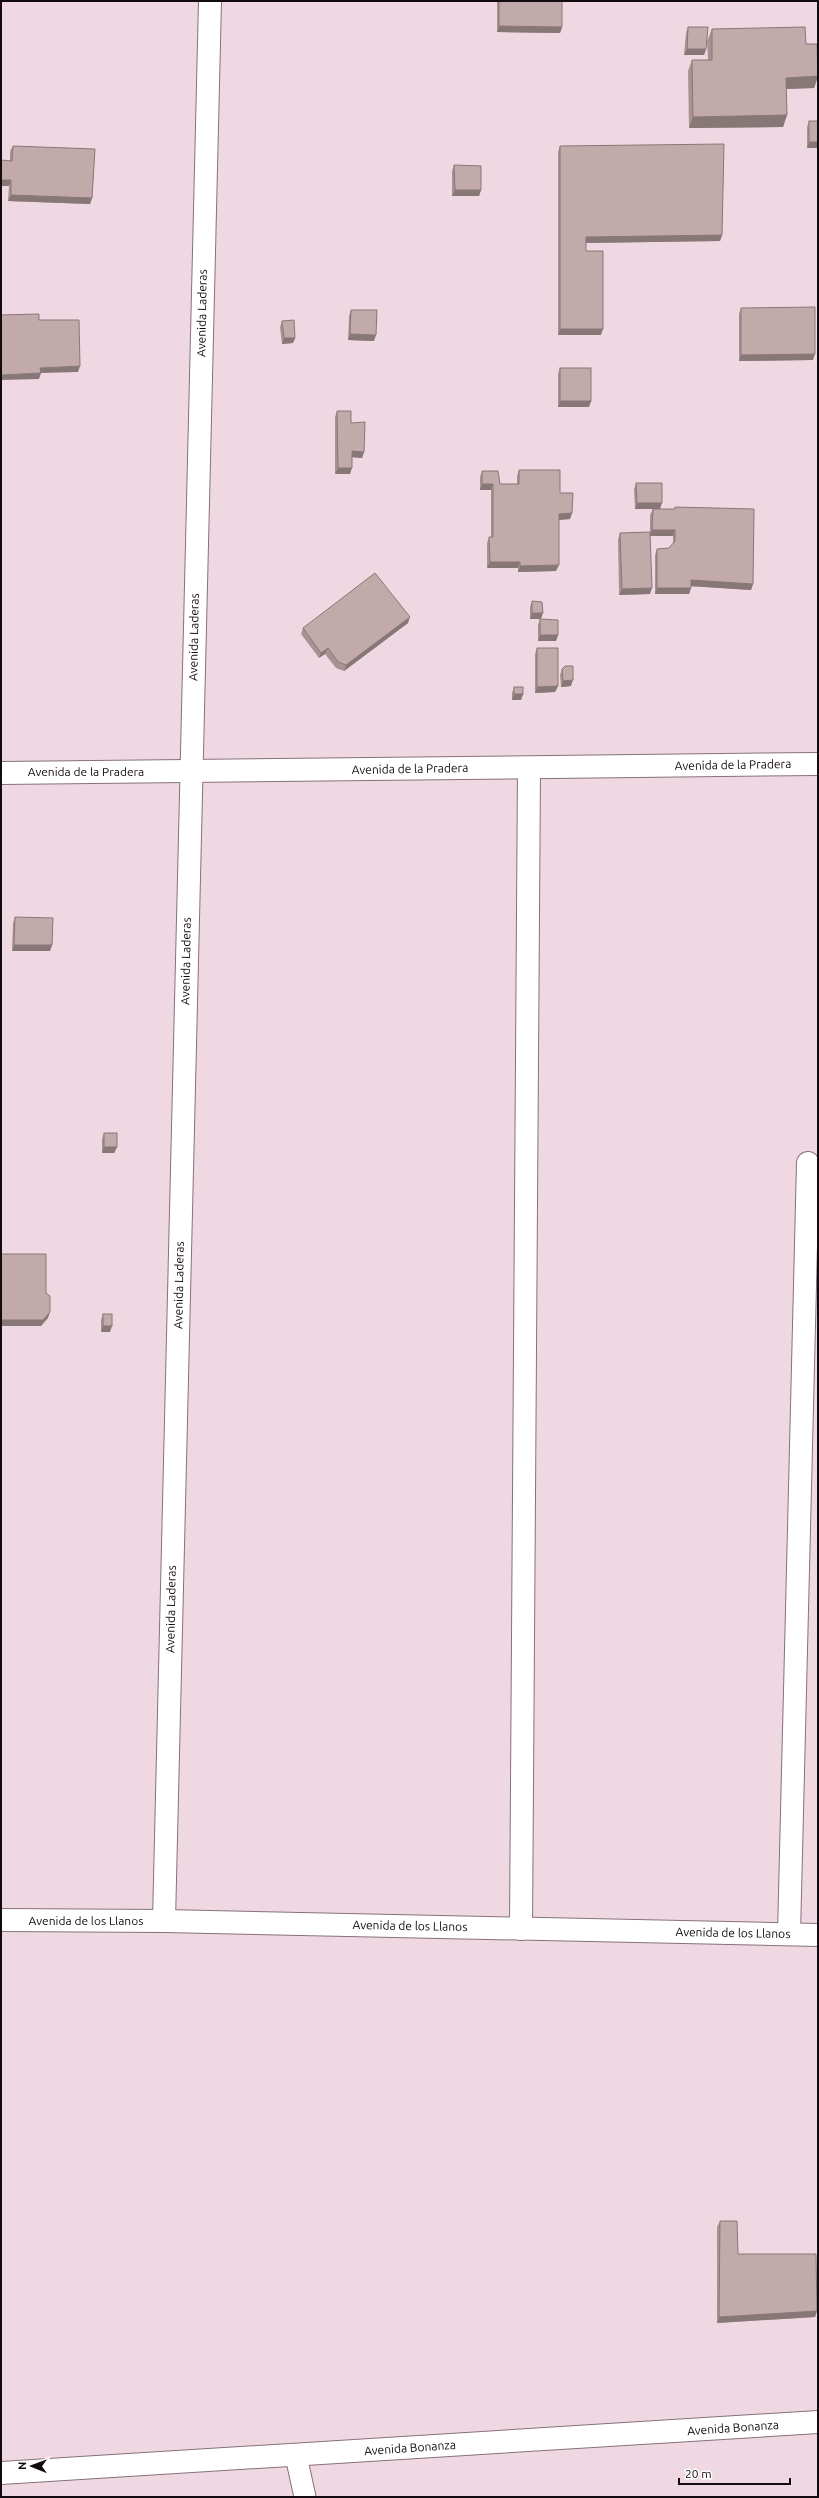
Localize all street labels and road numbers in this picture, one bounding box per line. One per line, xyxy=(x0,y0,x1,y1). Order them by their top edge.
street label: Avenida Laderas xyxy=(194,269,209,357)
street label: Avenida Laderas xyxy=(186,593,201,681)
street label: Avenida de la Pradera xyxy=(675,757,791,772)
street label: Avenida de la Pradera xyxy=(352,761,468,776)
street label: Avenida de la Pradera xyxy=(28,765,144,778)
street label: Avenida Laderas xyxy=(178,917,193,1005)
street label: Avenida Laderas xyxy=(171,1241,186,1329)
street label: Avenida Laderas xyxy=(163,1565,178,1653)
street label: Avenida de los Llanos xyxy=(29,1914,143,1927)
street label: Avenida de los Llanos xyxy=(352,1918,468,1933)
street label: Avenida de los Llanos xyxy=(675,1925,791,1940)
street label: Avenida Bonanza xyxy=(687,2418,779,2437)
street label: Avenida Bonanza xyxy=(364,2438,456,2457)

